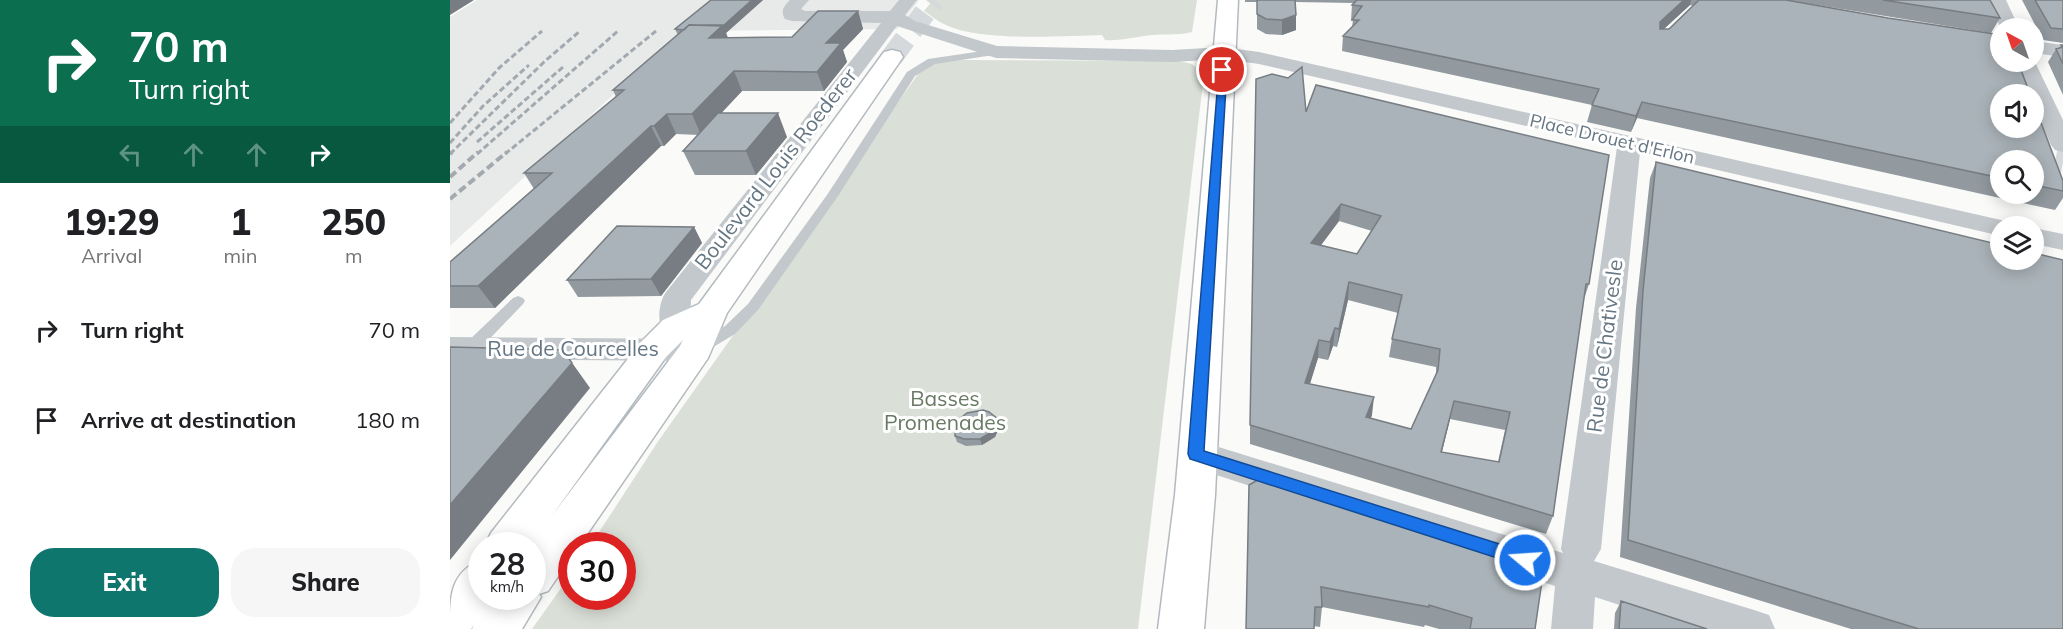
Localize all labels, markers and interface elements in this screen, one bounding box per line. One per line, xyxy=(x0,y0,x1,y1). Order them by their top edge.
north arrow xyxy=(1990,18,2044,72)
map controls xyxy=(1990,18,2044,270)
text: 70 m xyxy=(129,20,229,73)
icon: right xyxy=(30,24,108,102)
pin xyxy=(1196,44,1247,95)
icon: arrive xyxy=(1205,53,1238,86)
street label: Boulevard Louis Roederer xyxy=(689,62,862,274)
text: Turn right xyxy=(129,72,249,106)
button: sound xyxy=(1990,84,2044,138)
street label: Place Drouet d'Erlon xyxy=(1528,108,1697,169)
icon: left xyxy=(114,138,147,171)
icon: ahead xyxy=(177,138,210,171)
icon: ahead xyxy=(240,138,273,171)
icon: right xyxy=(303,138,336,171)
button: search xyxy=(1990,150,2044,204)
text: 19:29 xyxy=(64,199,160,244)
text: 1 xyxy=(230,199,251,244)
text: 250 xyxy=(321,199,386,244)
button: layers xyxy=(1990,216,2044,270)
text: Arrival xyxy=(81,243,142,268)
text: min xyxy=(223,243,258,268)
text: m xyxy=(345,243,363,268)
street label: Rue de Chativesle xyxy=(1581,258,1628,434)
icon: right xyxy=(30,314,63,347)
text: Turn right xyxy=(81,316,184,344)
text: 70 m xyxy=(369,316,420,344)
street label: Rue de Courcelles xyxy=(487,335,659,361)
park label: Basses Promenades xyxy=(884,385,1006,435)
icon: arrive xyxy=(30,404,63,437)
text: Arrive at destination xyxy=(81,406,296,434)
text: 180 m xyxy=(355,406,420,434)
position arrow xyxy=(1493,528,1557,592)
speed limit sign: 30 xyxy=(558,532,636,610)
text: 28 xyxy=(489,545,525,583)
button: Exit xyxy=(30,548,219,617)
button: Share xyxy=(231,548,420,617)
text: km/h xyxy=(490,577,524,596)

